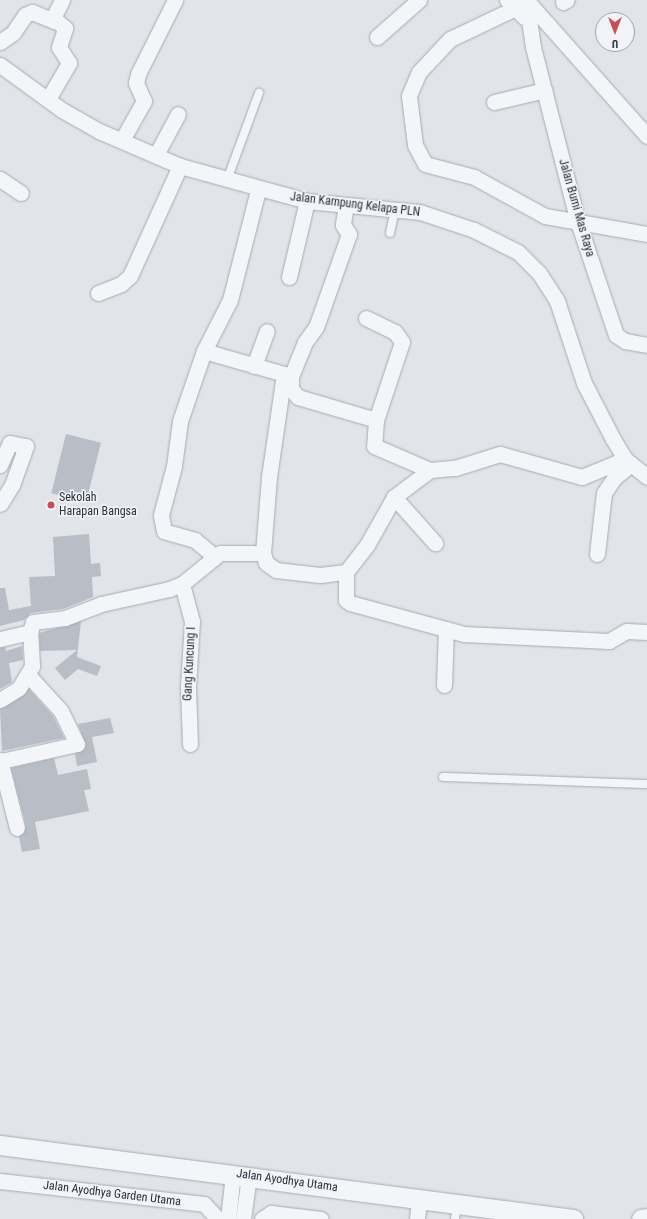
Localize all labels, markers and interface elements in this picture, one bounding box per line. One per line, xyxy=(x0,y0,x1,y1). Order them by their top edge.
north arrow xyxy=(595,12,635,52)
text: U xyxy=(612,37,618,50)
street label: Jalan Bumi Mas Raya xyxy=(555,157,597,259)
street label: Jalan Kampung Kelapa PLN xyxy=(289,190,421,220)
place label: Sekolah Harapan Bangsa xyxy=(59,491,137,519)
marker: Sekolah Harapan Bangsa xyxy=(46,500,56,510)
street label: Gang Kuncung I xyxy=(181,627,199,701)
street label: Jalan Ayodhya Utama xyxy=(235,1167,339,1195)
street label: Jalan Ayodhya Garden Utama xyxy=(42,1178,182,1210)

